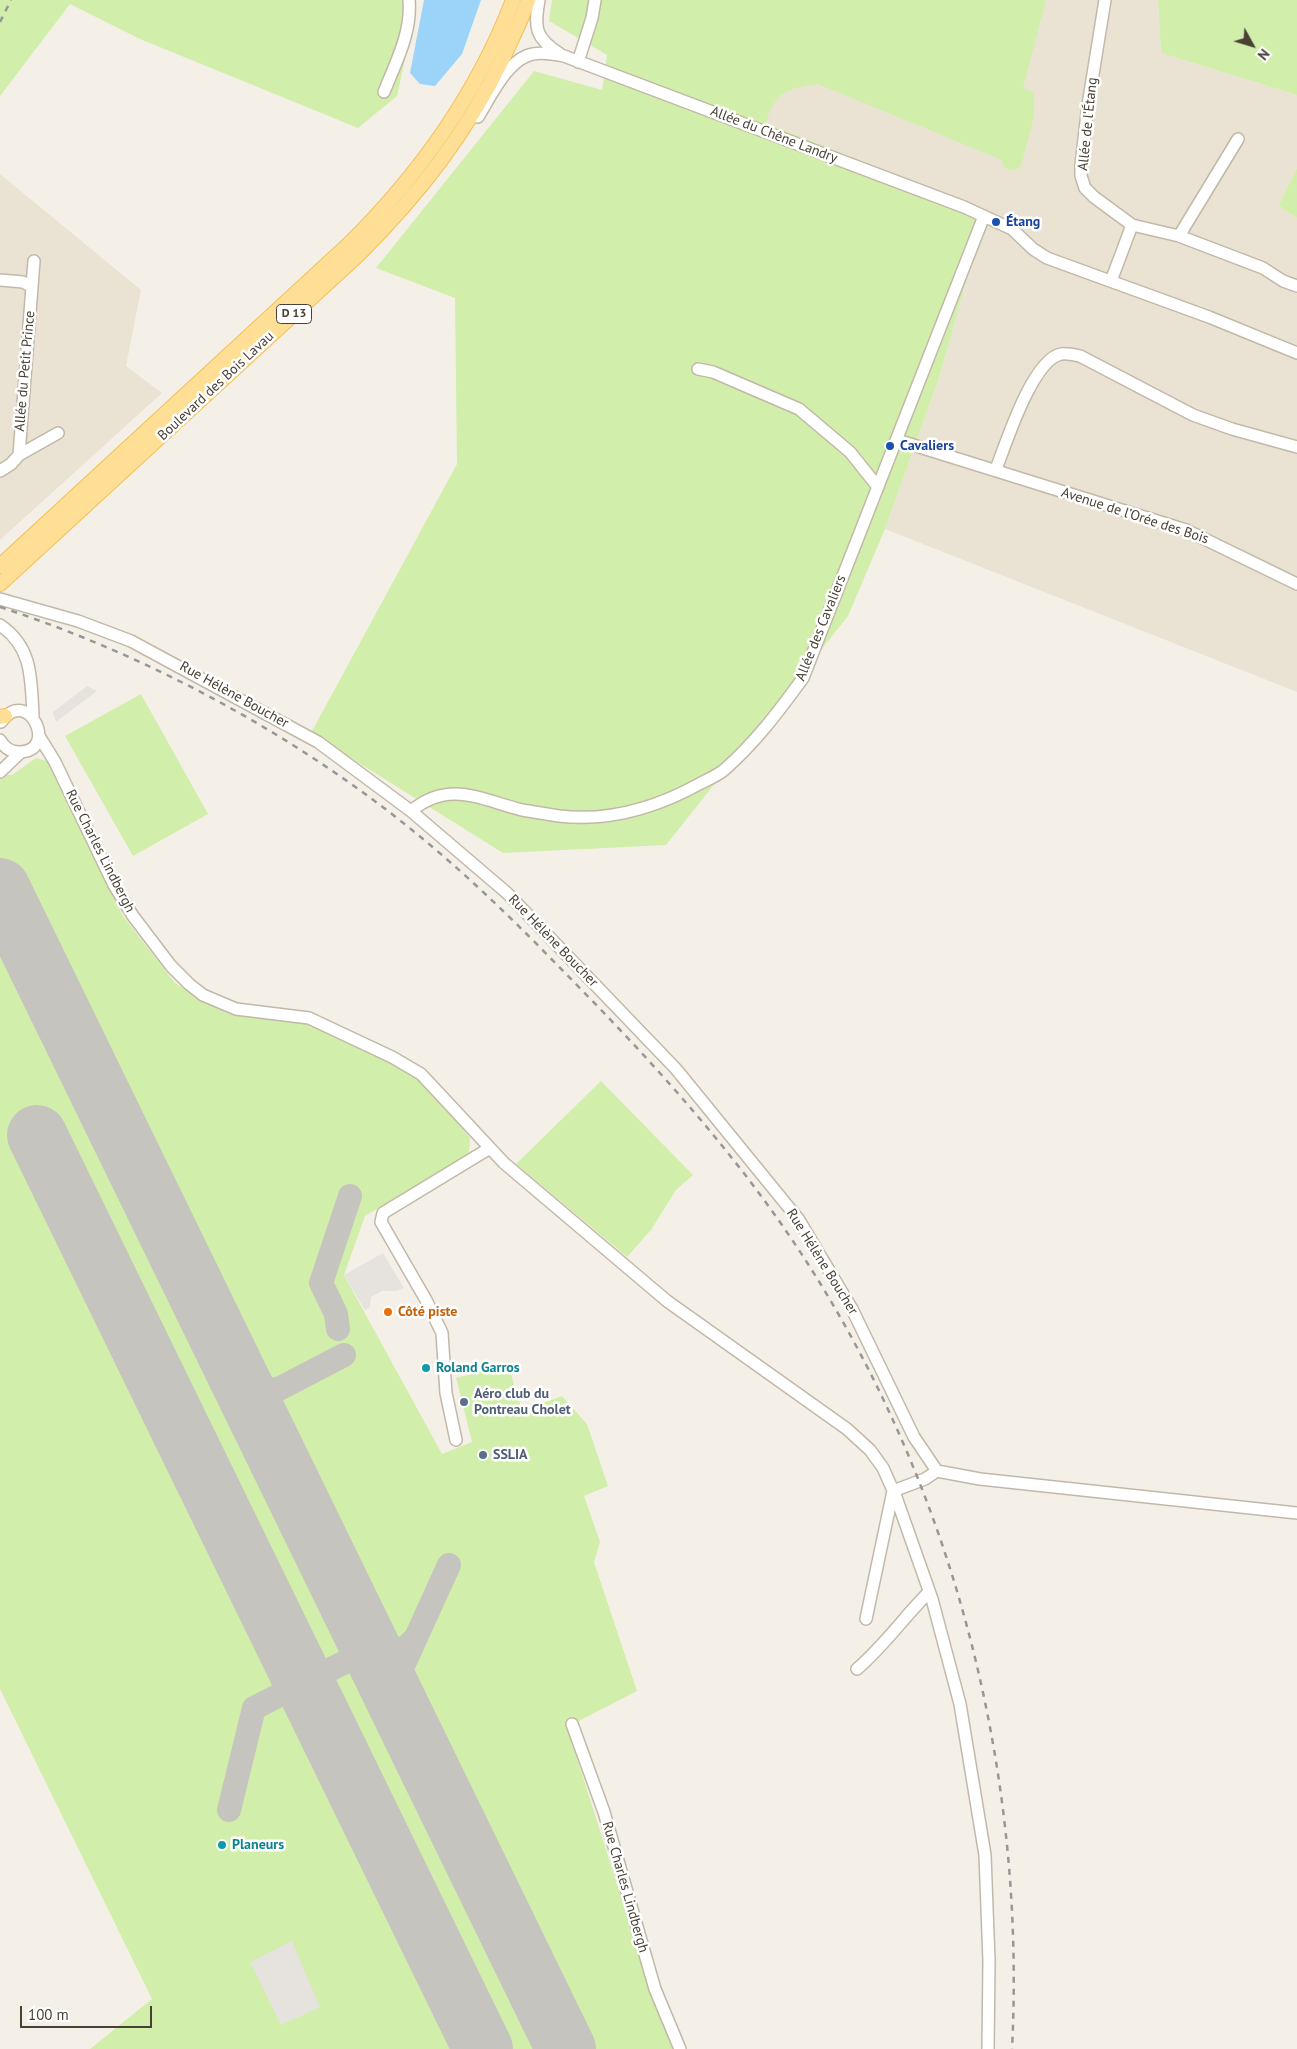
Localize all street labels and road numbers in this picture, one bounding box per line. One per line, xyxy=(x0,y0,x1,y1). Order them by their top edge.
street label: Allée de l’Étang xyxy=(1075,77,1101,171)
street label: Allée du Chêne Landry xyxy=(708,103,840,167)
road number: D 13 xyxy=(276,304,312,324)
street label: Allée du Petit Prince xyxy=(11,310,39,432)
street label: Boulevard des Bois Lavau xyxy=(155,328,277,444)
street label: Avenue de l’Orée des Bois xyxy=(1059,484,1211,548)
street label: Allée des Cavaliers xyxy=(792,573,850,683)
street label: Rue Hélène Boucher xyxy=(177,658,291,732)
street label: Rue Charles Lindbergh xyxy=(62,787,138,915)
street label: Rue Hélène Boucher xyxy=(505,891,601,991)
street label: Rue Hélène Boucher xyxy=(783,1206,861,1318)
street label: Rue Charles Lindbergh xyxy=(598,1820,652,1954)

